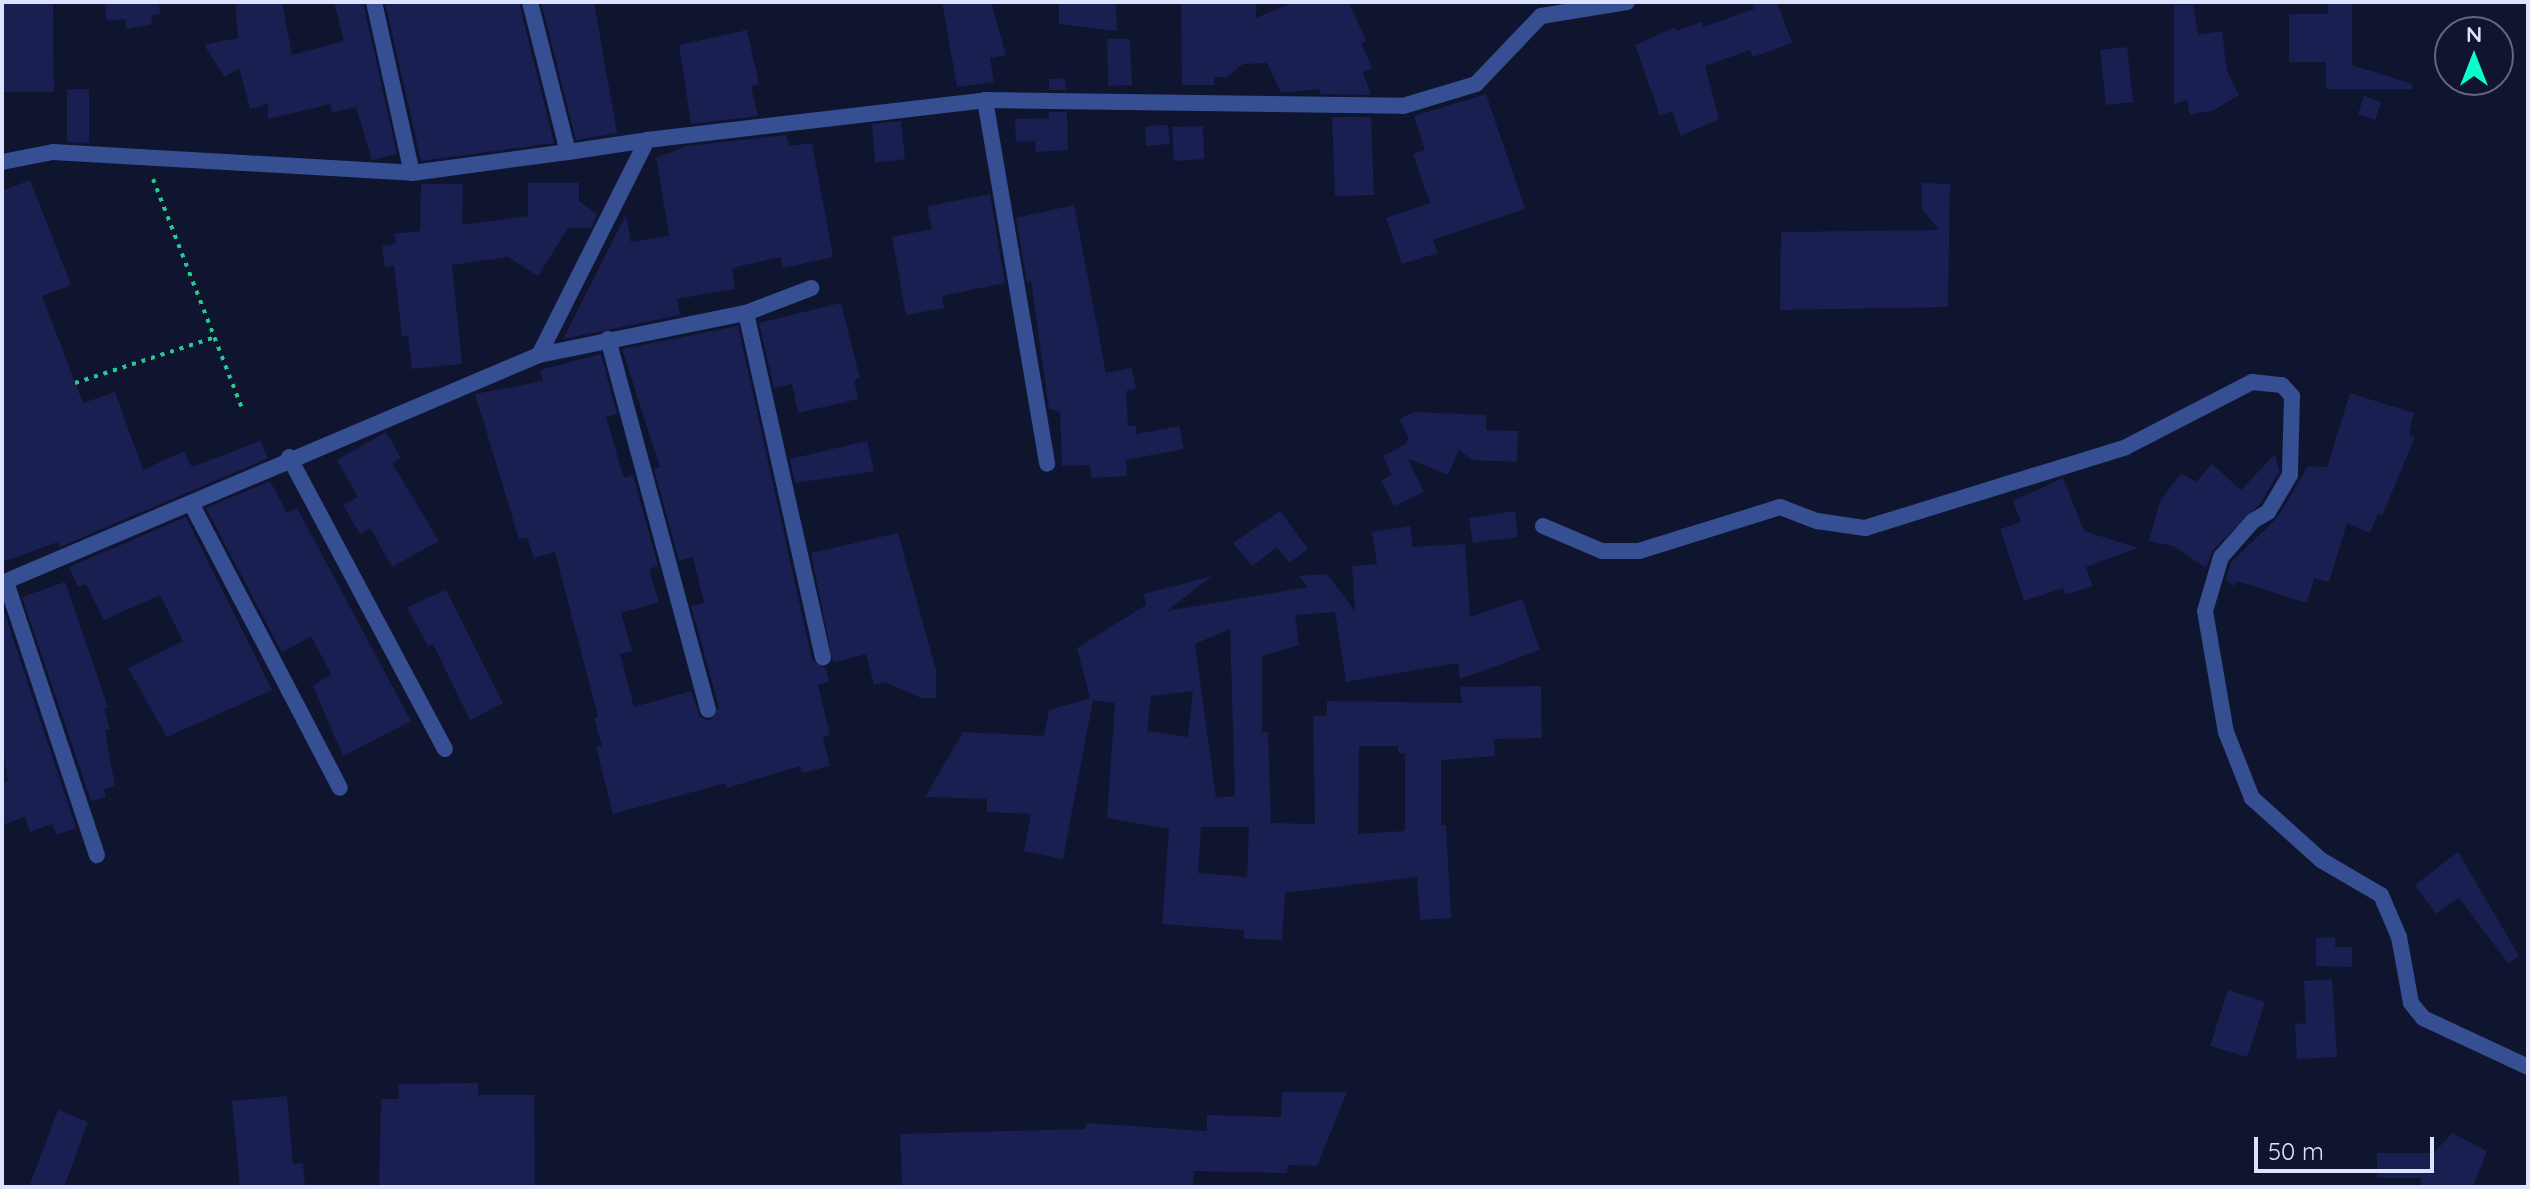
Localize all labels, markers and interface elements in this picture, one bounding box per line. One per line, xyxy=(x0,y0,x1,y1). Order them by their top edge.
north arrow xyxy=(2434,16,2514,96)
text: N xyxy=(2466,20,2482,48)
scale bar xyxy=(2258,1121,2438,1171)
text: 50 m xyxy=(2268,1136,2324,1166)

